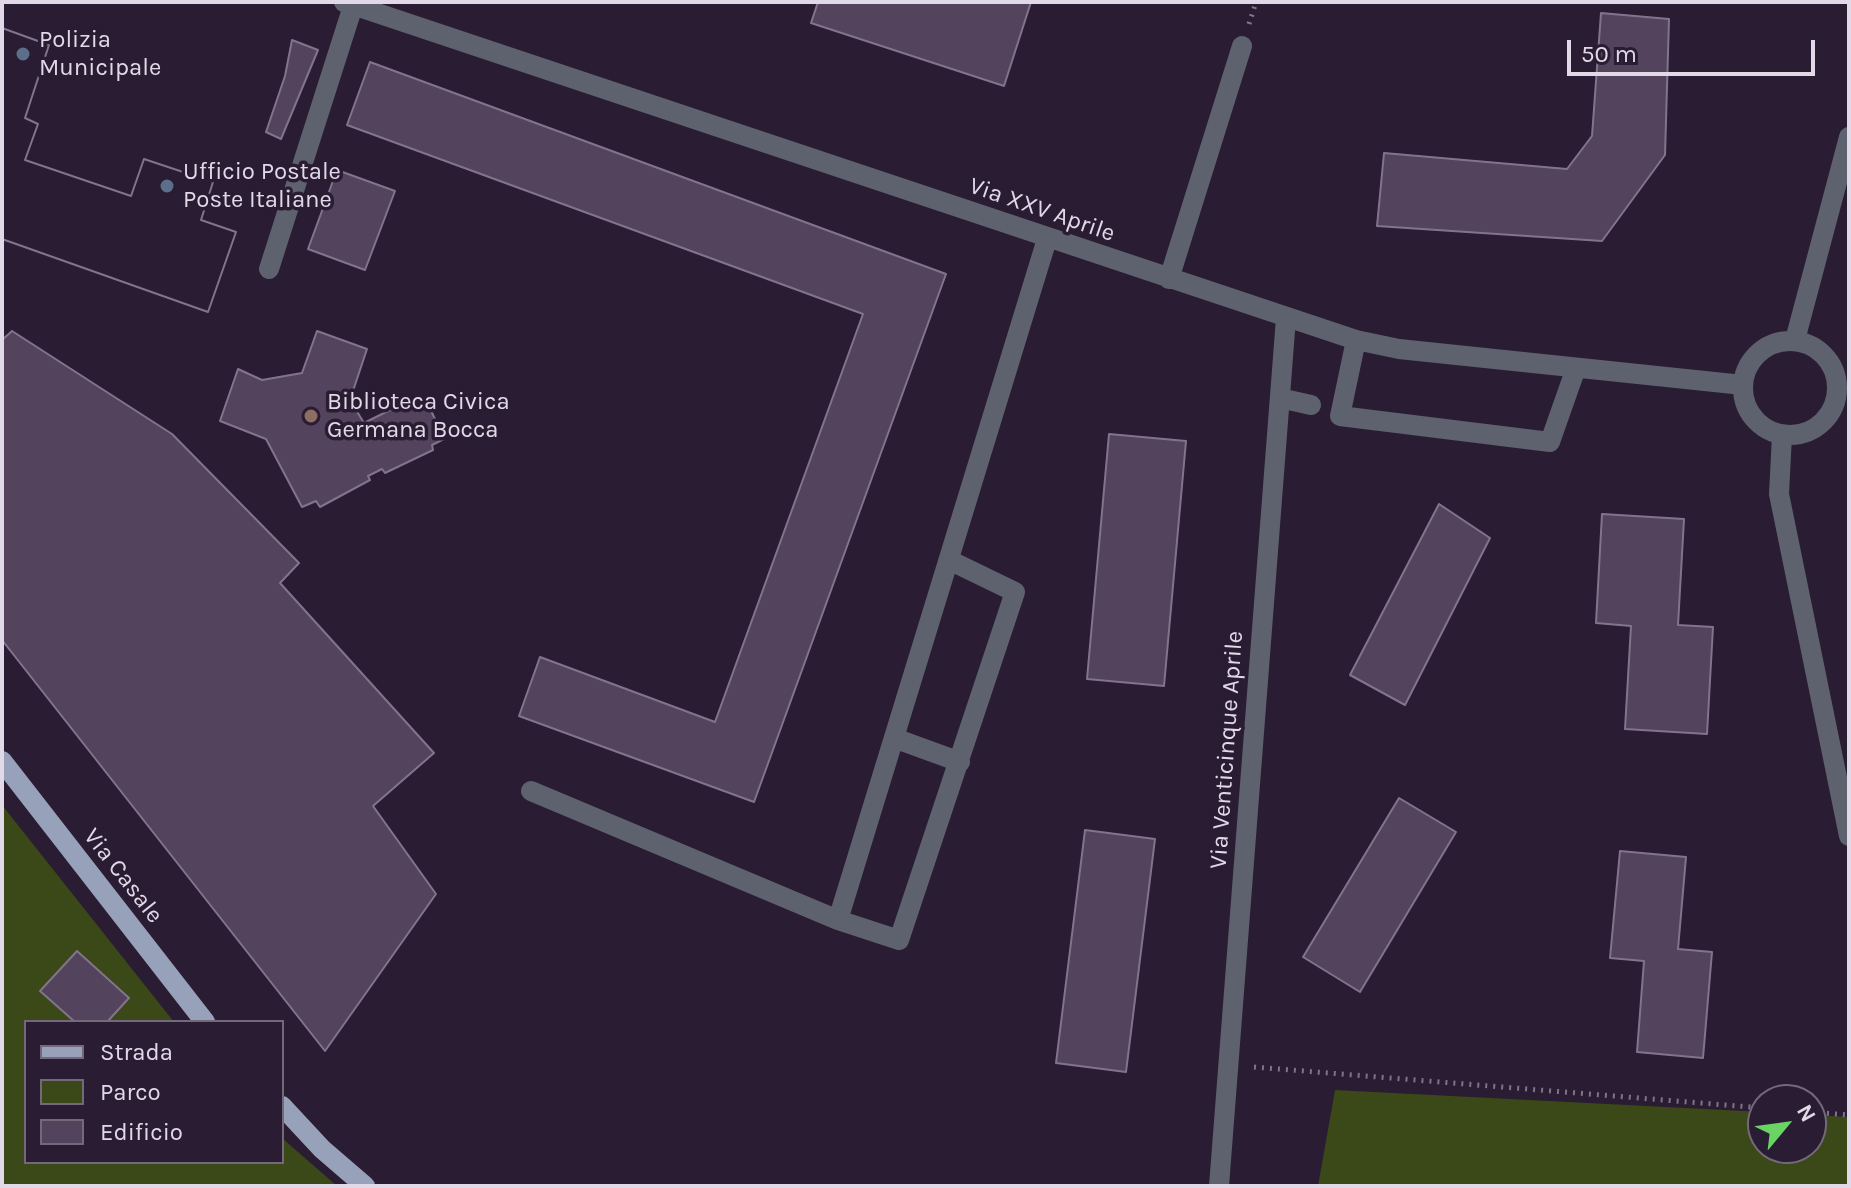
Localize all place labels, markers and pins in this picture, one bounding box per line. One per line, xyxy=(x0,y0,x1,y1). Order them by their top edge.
place label: Polizia Municipale xyxy=(39,26,161,82)
marker: Polizia Municipale xyxy=(14,45,32,63)
place label: Ufficio Postale Poste Italiane xyxy=(183,158,341,214)
marker: Ufficio Postale Poste Italiane xyxy=(158,177,176,195)
place label: Biblioteca Civica Germana Bocca xyxy=(327,388,510,444)
marker: Biblioteca Civica Germana Bocca xyxy=(302,407,320,425)

